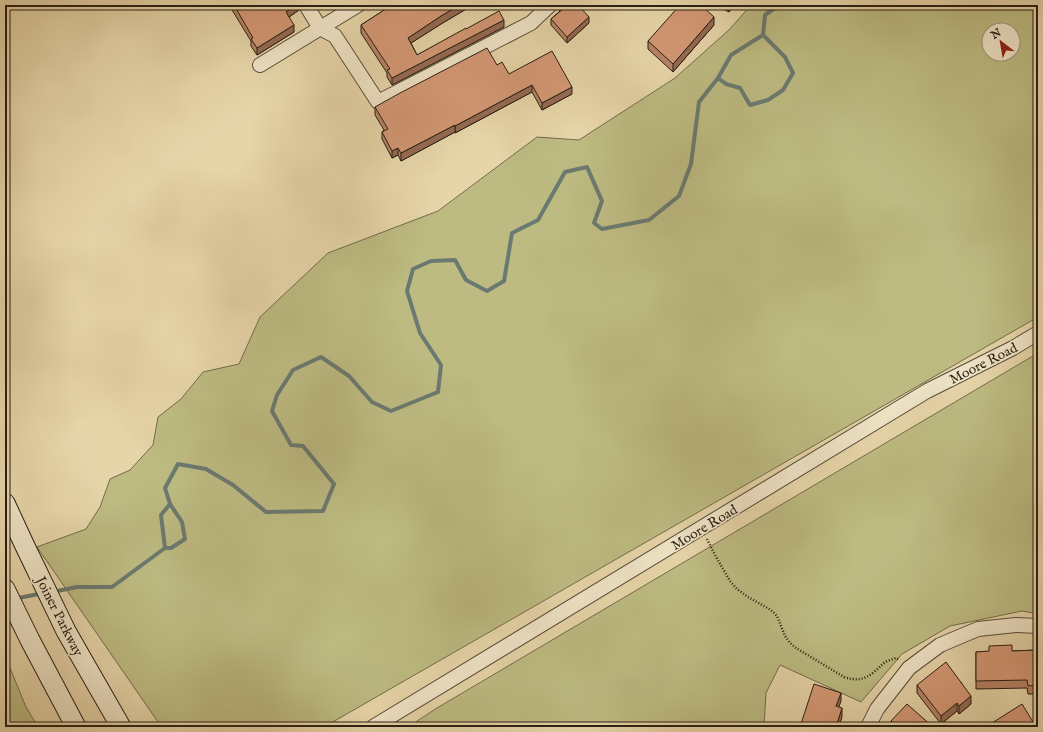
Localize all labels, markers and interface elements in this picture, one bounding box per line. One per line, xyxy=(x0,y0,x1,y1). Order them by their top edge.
north arrow xyxy=(981,22,1021,62)
text: N xyxy=(988,26,1004,43)
street label: Moore Road xyxy=(946,339,1021,389)
street label: Moore Road xyxy=(668,501,741,555)
street label: Joiner Parkway xyxy=(30,572,87,659)

